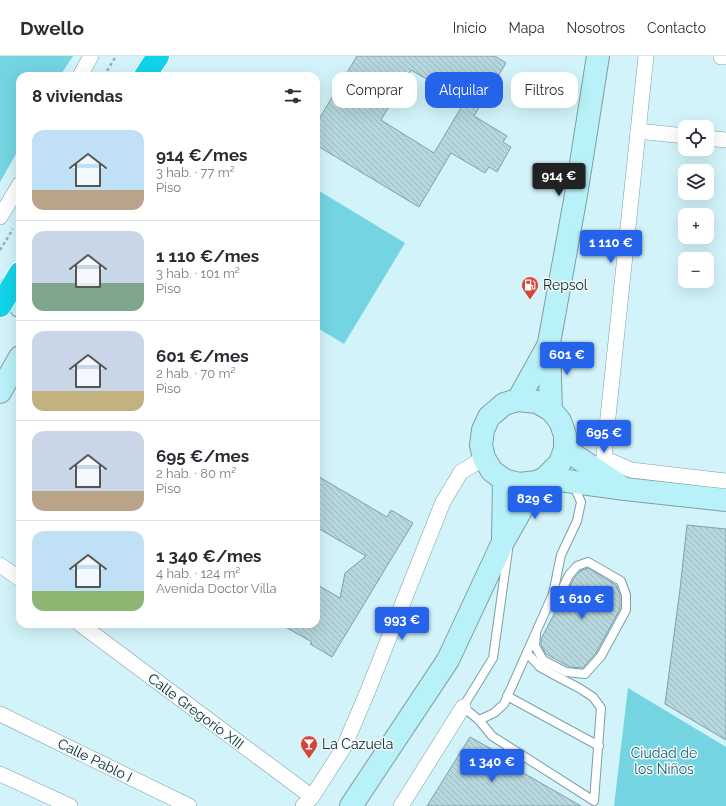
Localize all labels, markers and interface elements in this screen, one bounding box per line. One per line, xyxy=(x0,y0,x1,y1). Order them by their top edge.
text: Dwello xyxy=(20,17,84,39)
text: Inicio xyxy=(453,20,486,36)
text: Mapa xyxy=(508,20,545,36)
text: Nosotros xyxy=(567,20,625,36)
text: Contacto xyxy=(647,20,706,36)
chip: Comprar xyxy=(332,72,417,108)
chip: Alquilar xyxy=(425,72,503,108)
chip: Filtros xyxy=(511,72,578,108)
icon: filters xyxy=(282,85,304,107)
text: 8 viviendas xyxy=(32,86,123,106)
map controls xyxy=(678,120,714,288)
button: locate xyxy=(678,120,714,156)
text: 914 €/mes xyxy=(156,145,248,165)
icon: home xyxy=(64,146,112,194)
pin: 914 € xyxy=(531,163,587,197)
button: layers xyxy=(678,164,714,200)
text: 3 hab. · 77 m² xyxy=(156,165,235,180)
text: 914 € xyxy=(542,168,577,183)
text: Piso xyxy=(156,180,181,195)
button: + xyxy=(678,208,714,244)
pin: 1 110 € xyxy=(574,230,648,264)
text: 1 110 € xyxy=(589,235,633,250)
text: 1 110 €/mes xyxy=(156,246,259,266)
icon: home xyxy=(64,247,112,295)
button: − xyxy=(678,252,714,288)
text: 3 hab. · 101 m² xyxy=(156,266,240,281)
fuel station icon: Repsol xyxy=(520,275,540,300)
place label: Repsol xyxy=(543,277,588,293)
text: Piso xyxy=(156,281,181,296)
pin: 601 € xyxy=(539,342,595,376)
text: 601 €/mes xyxy=(156,346,249,366)
icon: home xyxy=(64,347,112,395)
text: 601 € xyxy=(549,347,585,362)
text: 2 hab. · 70 m² xyxy=(156,366,235,381)
text: Piso xyxy=(156,381,181,396)
pin: 695 € xyxy=(576,420,632,454)
text: 695 € xyxy=(586,425,622,440)
text: 695 €/mes xyxy=(156,446,249,466)
icon: home xyxy=(64,447,112,495)
text: 2 hab. · 80 m² xyxy=(156,466,236,481)
text: Piso xyxy=(156,481,181,496)
pin: 829 € xyxy=(507,486,563,520)
text: 829 € xyxy=(517,491,553,506)
text: 1 340 €/mes xyxy=(156,546,261,566)
icon: home xyxy=(64,547,112,595)
text: 4 hab. · 124 m² xyxy=(156,566,240,581)
text: Avenida Doctor Villa xyxy=(156,581,277,596)
pin: 1 610 € xyxy=(545,586,619,620)
text: 1 610 € xyxy=(559,591,605,606)
pin: 993 € xyxy=(374,607,430,641)
text: 993 € xyxy=(384,612,420,627)
street label: Calle Gregorio XIII xyxy=(145,670,247,752)
bar icon: La Cazuela xyxy=(299,734,319,759)
street label: Calle Pablo I xyxy=(55,735,135,785)
place label: La Cazuela xyxy=(322,736,393,752)
park label: Ciudad de los Niños xyxy=(631,745,697,777)
pin: 1 340 € xyxy=(455,749,529,783)
text: 1 340 € xyxy=(469,754,515,769)

